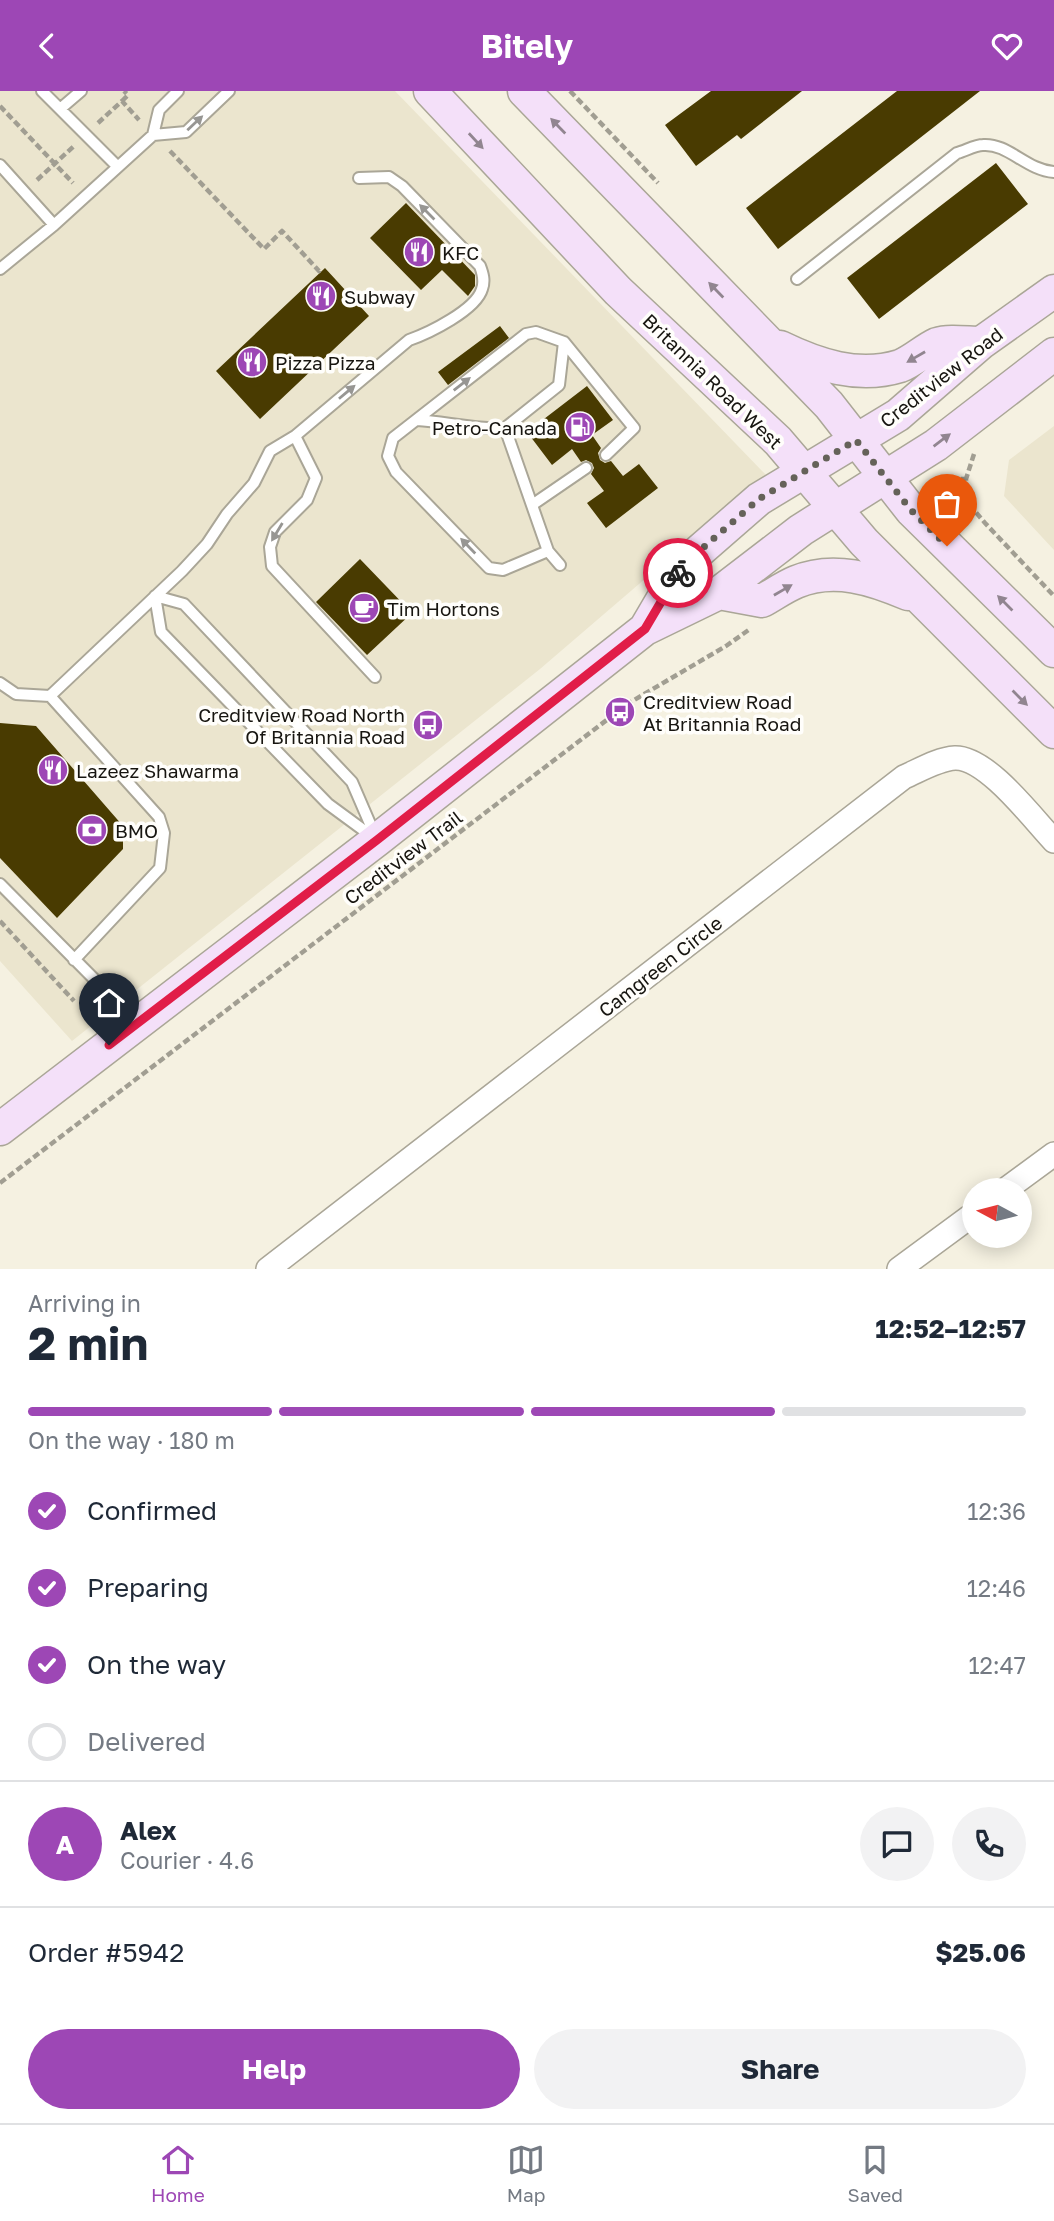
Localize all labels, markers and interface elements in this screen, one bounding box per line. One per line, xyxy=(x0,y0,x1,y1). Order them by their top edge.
icon: back xyxy=(28,27,66,65)
text: Bitely xyxy=(481,27,573,65)
icon: heart xyxy=(988,27,1026,65)
one-way arrow xyxy=(186,115,203,131)
one-way arrow xyxy=(550,118,566,135)
one-way arrow xyxy=(468,132,484,149)
one-way arrow xyxy=(419,203,436,220)
restaurant icon: KFC xyxy=(402,235,436,269)
place label: KFC xyxy=(442,241,479,264)
restaurant icon: Subway xyxy=(304,279,338,313)
one-way arrow xyxy=(708,282,724,299)
place label: Subway xyxy=(344,285,416,308)
street label: Britannia Road West xyxy=(638,308,788,454)
street label: Creditview Road xyxy=(875,322,1007,432)
restaurant icon: Pizza Pizza xyxy=(235,345,269,379)
place label: Pizza Pizza xyxy=(275,351,375,374)
one-way arrow xyxy=(907,351,926,363)
one-way arrow xyxy=(452,377,470,392)
one-way arrow xyxy=(339,385,356,400)
fuel station icon: Petro-Canada xyxy=(563,410,597,444)
place label: Petro-Canada xyxy=(432,416,557,439)
one-way arrow xyxy=(933,433,951,447)
pin xyxy=(917,474,977,546)
icon: bag xyxy=(928,485,966,523)
one-way arrow xyxy=(271,523,283,542)
one-way arrow xyxy=(460,538,477,555)
courier xyxy=(643,538,713,608)
icon: bike xyxy=(659,554,697,592)
one-way arrow xyxy=(773,584,793,596)
cafe icon: Tim Hortons xyxy=(347,591,381,625)
one-way arrow xyxy=(997,595,1014,612)
place label: Tim Hortons xyxy=(387,597,500,620)
one-way arrow xyxy=(1011,689,1027,706)
place label: Creditview Road At Britannia Road xyxy=(643,690,801,735)
bus stop icon: Creditview Road At Britannia Road xyxy=(603,695,637,729)
place label: Creditview Road North Of Britannia Road xyxy=(198,703,405,748)
bus stop icon: Creditview Road North Of Britannia Road xyxy=(411,708,445,742)
restaurant icon: Lazeez Shawarma xyxy=(36,753,70,787)
place label: Lazeez Shawarma xyxy=(76,759,239,782)
street label: Creditview Trail xyxy=(339,805,467,909)
bank icon: BMO xyxy=(75,813,109,847)
place label: BMO xyxy=(115,819,158,842)
street label: Camgreen Circle xyxy=(594,911,726,1021)
pin xyxy=(79,973,139,1045)
icon: home xyxy=(90,984,128,1022)
north arrow xyxy=(962,1178,1032,1248)
map controls xyxy=(962,1178,1032,1248)
text: Arriving in xyxy=(28,1289,141,1317)
text: 12:52–12:57 xyxy=(875,1313,1026,1344)
text: 2 min xyxy=(28,1315,148,1370)
text: On the way · 180 m xyxy=(28,1426,235,1454)
icon: check xyxy=(28,1492,66,1530)
text: Confirmed xyxy=(87,1495,217,1526)
text: 12:36 xyxy=(967,1497,1026,1525)
icon: check xyxy=(28,1569,66,1607)
text: Preparing xyxy=(87,1572,209,1603)
text: 12:46 xyxy=(967,1574,1026,1602)
icon: check xyxy=(28,1646,66,1684)
text: On the way xyxy=(87,1649,226,1680)
text: 12:47 xyxy=(968,1651,1026,1679)
text: Delivered xyxy=(87,1726,206,1757)
button: chat xyxy=(860,1807,934,1881)
button: phone xyxy=(952,1807,1026,1881)
text: Alex xyxy=(120,1815,177,1846)
text: A xyxy=(56,1829,74,1860)
text: Courier · 4.6 xyxy=(120,1846,254,1874)
text: Order #5942 xyxy=(28,1937,184,1968)
text: $25.06 xyxy=(935,1937,1026,1968)
button: Help xyxy=(28,2029,520,2109)
button: Share xyxy=(534,2029,1026,2109)
tab: Home xyxy=(151,2141,205,2206)
tab: Map xyxy=(507,2141,545,2206)
tab: Saved xyxy=(847,2141,903,2206)

